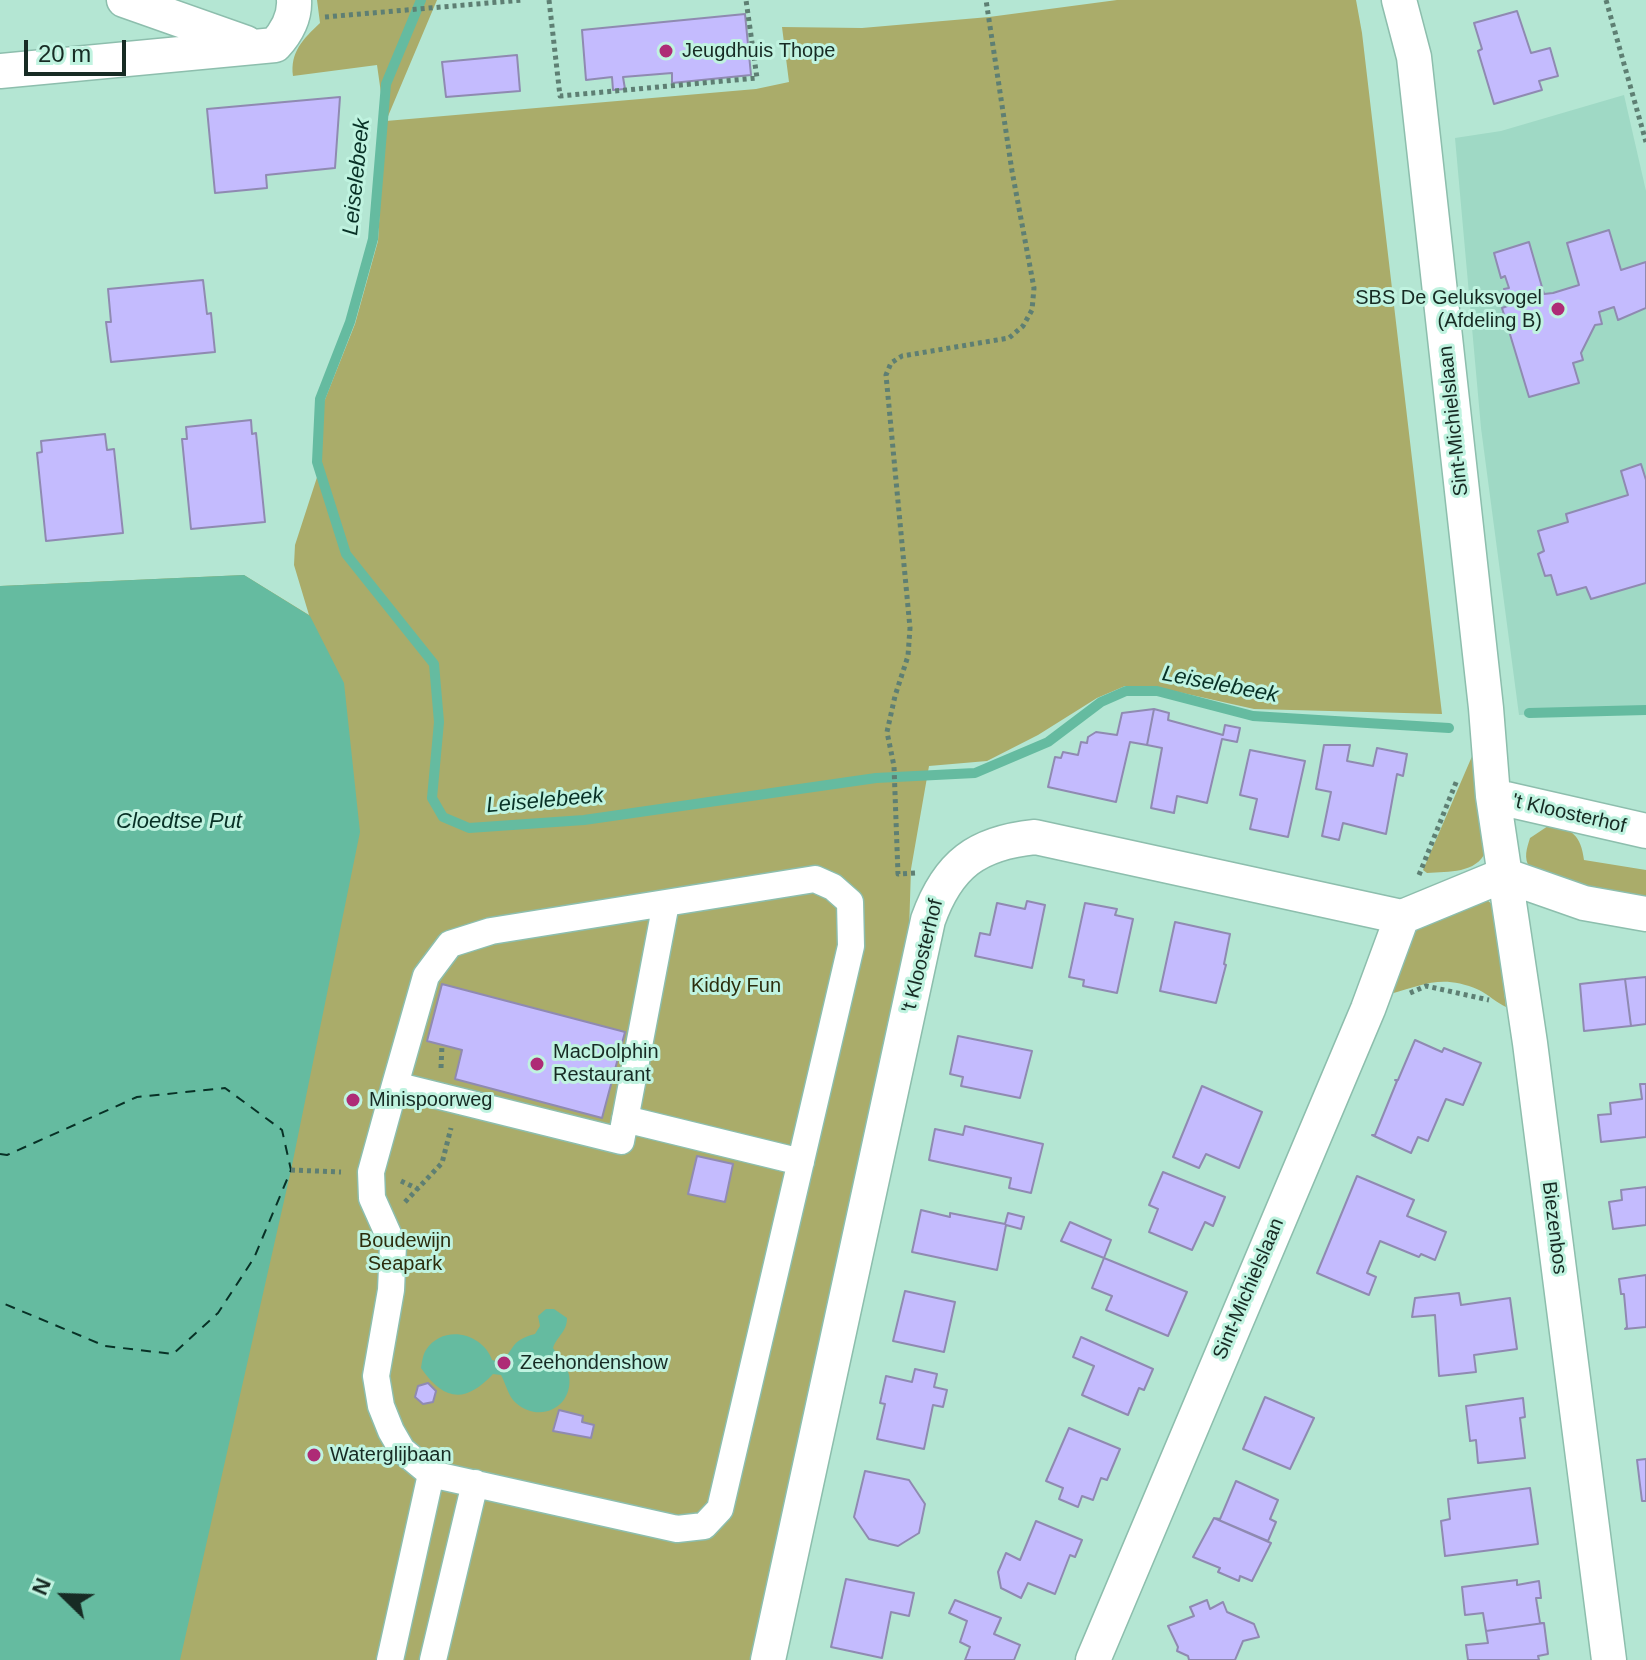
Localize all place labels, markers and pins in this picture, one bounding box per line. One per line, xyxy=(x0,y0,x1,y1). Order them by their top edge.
place label: Jeugdhuis Thope xyxy=(682,39,835,63)
marker: Jeugdhuis Thope xyxy=(657,42,675,60)
place label: SBS De Geluksvogel (Afdeling B) xyxy=(1355,286,1542,333)
marker: SBS De Geluksvogel (Afdeling B) xyxy=(1549,300,1567,318)
place label: MacDolphin Restaurant xyxy=(553,1040,659,1087)
marker: MacDolphin Restaurant xyxy=(528,1055,546,1073)
place label: Minispoorweg xyxy=(369,1088,492,1112)
marker: Minispoorweg xyxy=(344,1091,362,1109)
place label: Zeehondenshow xyxy=(520,1351,668,1375)
marker: Zeehondenshow xyxy=(495,1354,513,1372)
place label: Waterglijbaan xyxy=(330,1443,452,1467)
marker: Waterglijbaan xyxy=(305,1446,323,1464)

